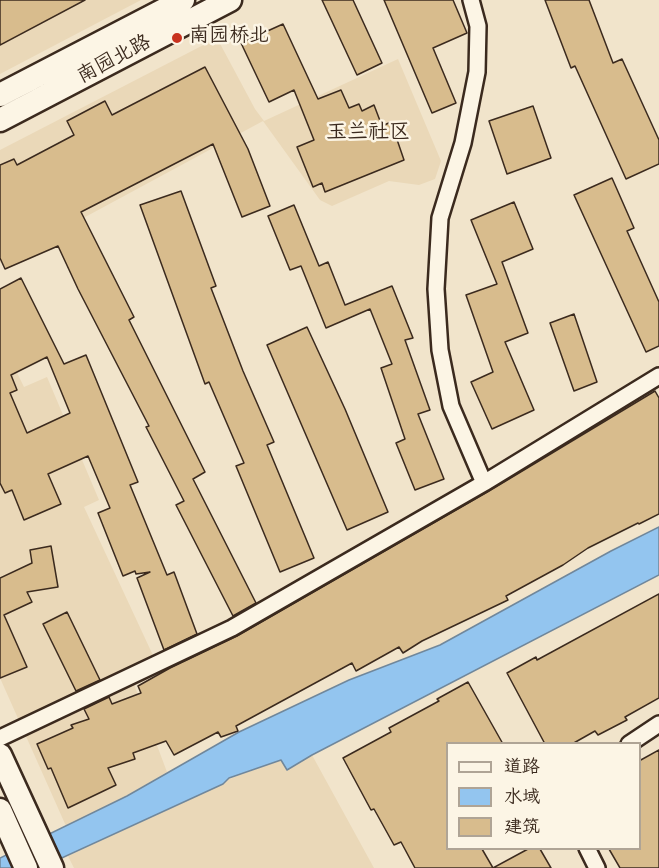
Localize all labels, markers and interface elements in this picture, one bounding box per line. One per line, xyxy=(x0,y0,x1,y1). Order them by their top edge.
place label: 南园桥北 xyxy=(189,26,269,50)
marker: 南园桥北 xyxy=(170,31,184,45)
street label: 南园北路 xyxy=(74,32,156,90)
district label: 玉兰社区 xyxy=(326,122,410,148)
legend xyxy=(446,742,641,850)
text: 道路 xyxy=(504,755,540,781)
text: 水域 xyxy=(504,785,540,811)
text: 建筑 xyxy=(504,815,540,841)

